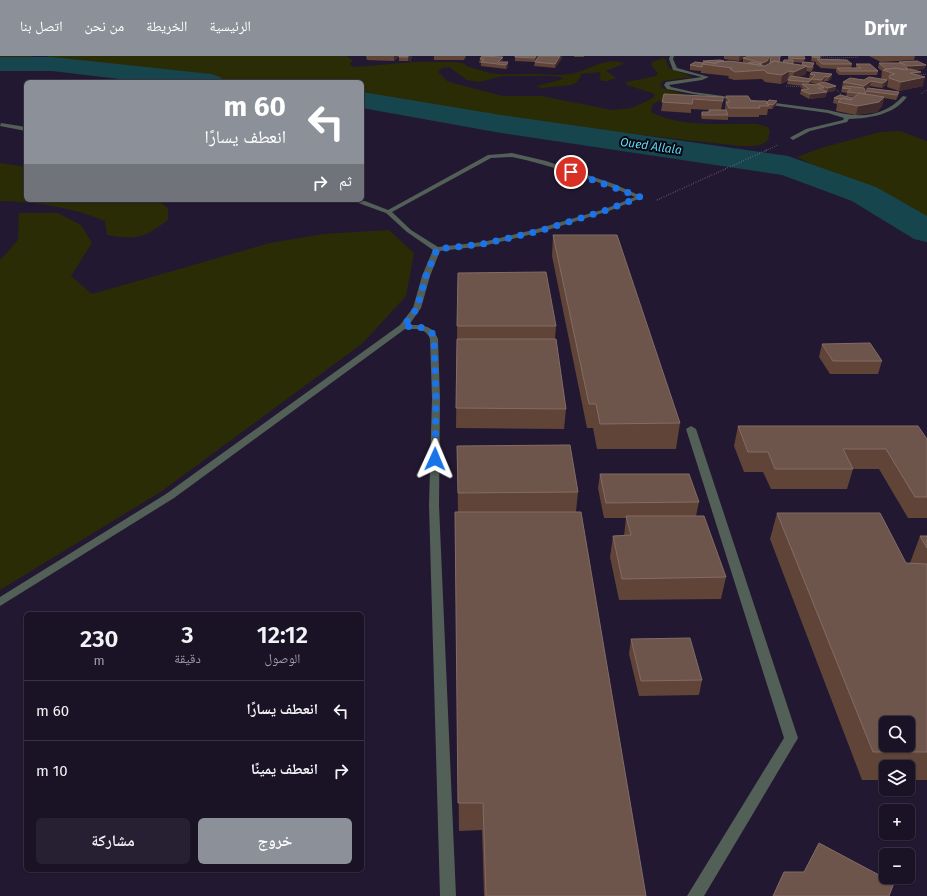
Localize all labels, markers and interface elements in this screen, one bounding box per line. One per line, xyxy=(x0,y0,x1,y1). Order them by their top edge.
text: Drivr xyxy=(864,17,907,40)
text: اتصل بنا xyxy=(20,18,63,35)
text: من نحن xyxy=(85,18,124,35)
text: الخريطة xyxy=(146,18,187,35)
text: الرئيسية xyxy=(209,18,251,35)
text: 60 m xyxy=(224,90,286,123)
icon: left xyxy=(300,96,352,148)
text: انعطف يسارًا xyxy=(205,126,286,148)
water label: Oued Allala xyxy=(619,135,683,157)
pin xyxy=(554,155,588,189)
icon: arrive xyxy=(560,161,582,183)
icon: right xyxy=(309,172,331,194)
text: ثم xyxy=(339,172,352,190)
position arrow xyxy=(414,438,456,480)
text: 3 xyxy=(181,621,194,649)
text: 12:12 xyxy=(257,621,308,649)
text: 230 xyxy=(80,625,118,653)
text: دقيقة xyxy=(174,651,201,666)
text: الوصول xyxy=(264,651,300,666)
text: m xyxy=(94,653,105,668)
text: انعطف يسارًا xyxy=(246,700,318,718)
icon: left xyxy=(330,700,352,722)
text: 60 m xyxy=(36,702,69,720)
map controls xyxy=(879,716,915,884)
button: search xyxy=(879,716,915,752)
text: انعطف يمينًا xyxy=(251,760,318,778)
icon: right xyxy=(330,760,352,782)
button: layers xyxy=(879,760,915,796)
text: 10 m xyxy=(36,762,68,780)
button: + xyxy=(879,804,915,840)
button: مشاركة xyxy=(36,818,190,864)
button: خروج xyxy=(198,818,352,864)
button: − xyxy=(879,848,915,884)

